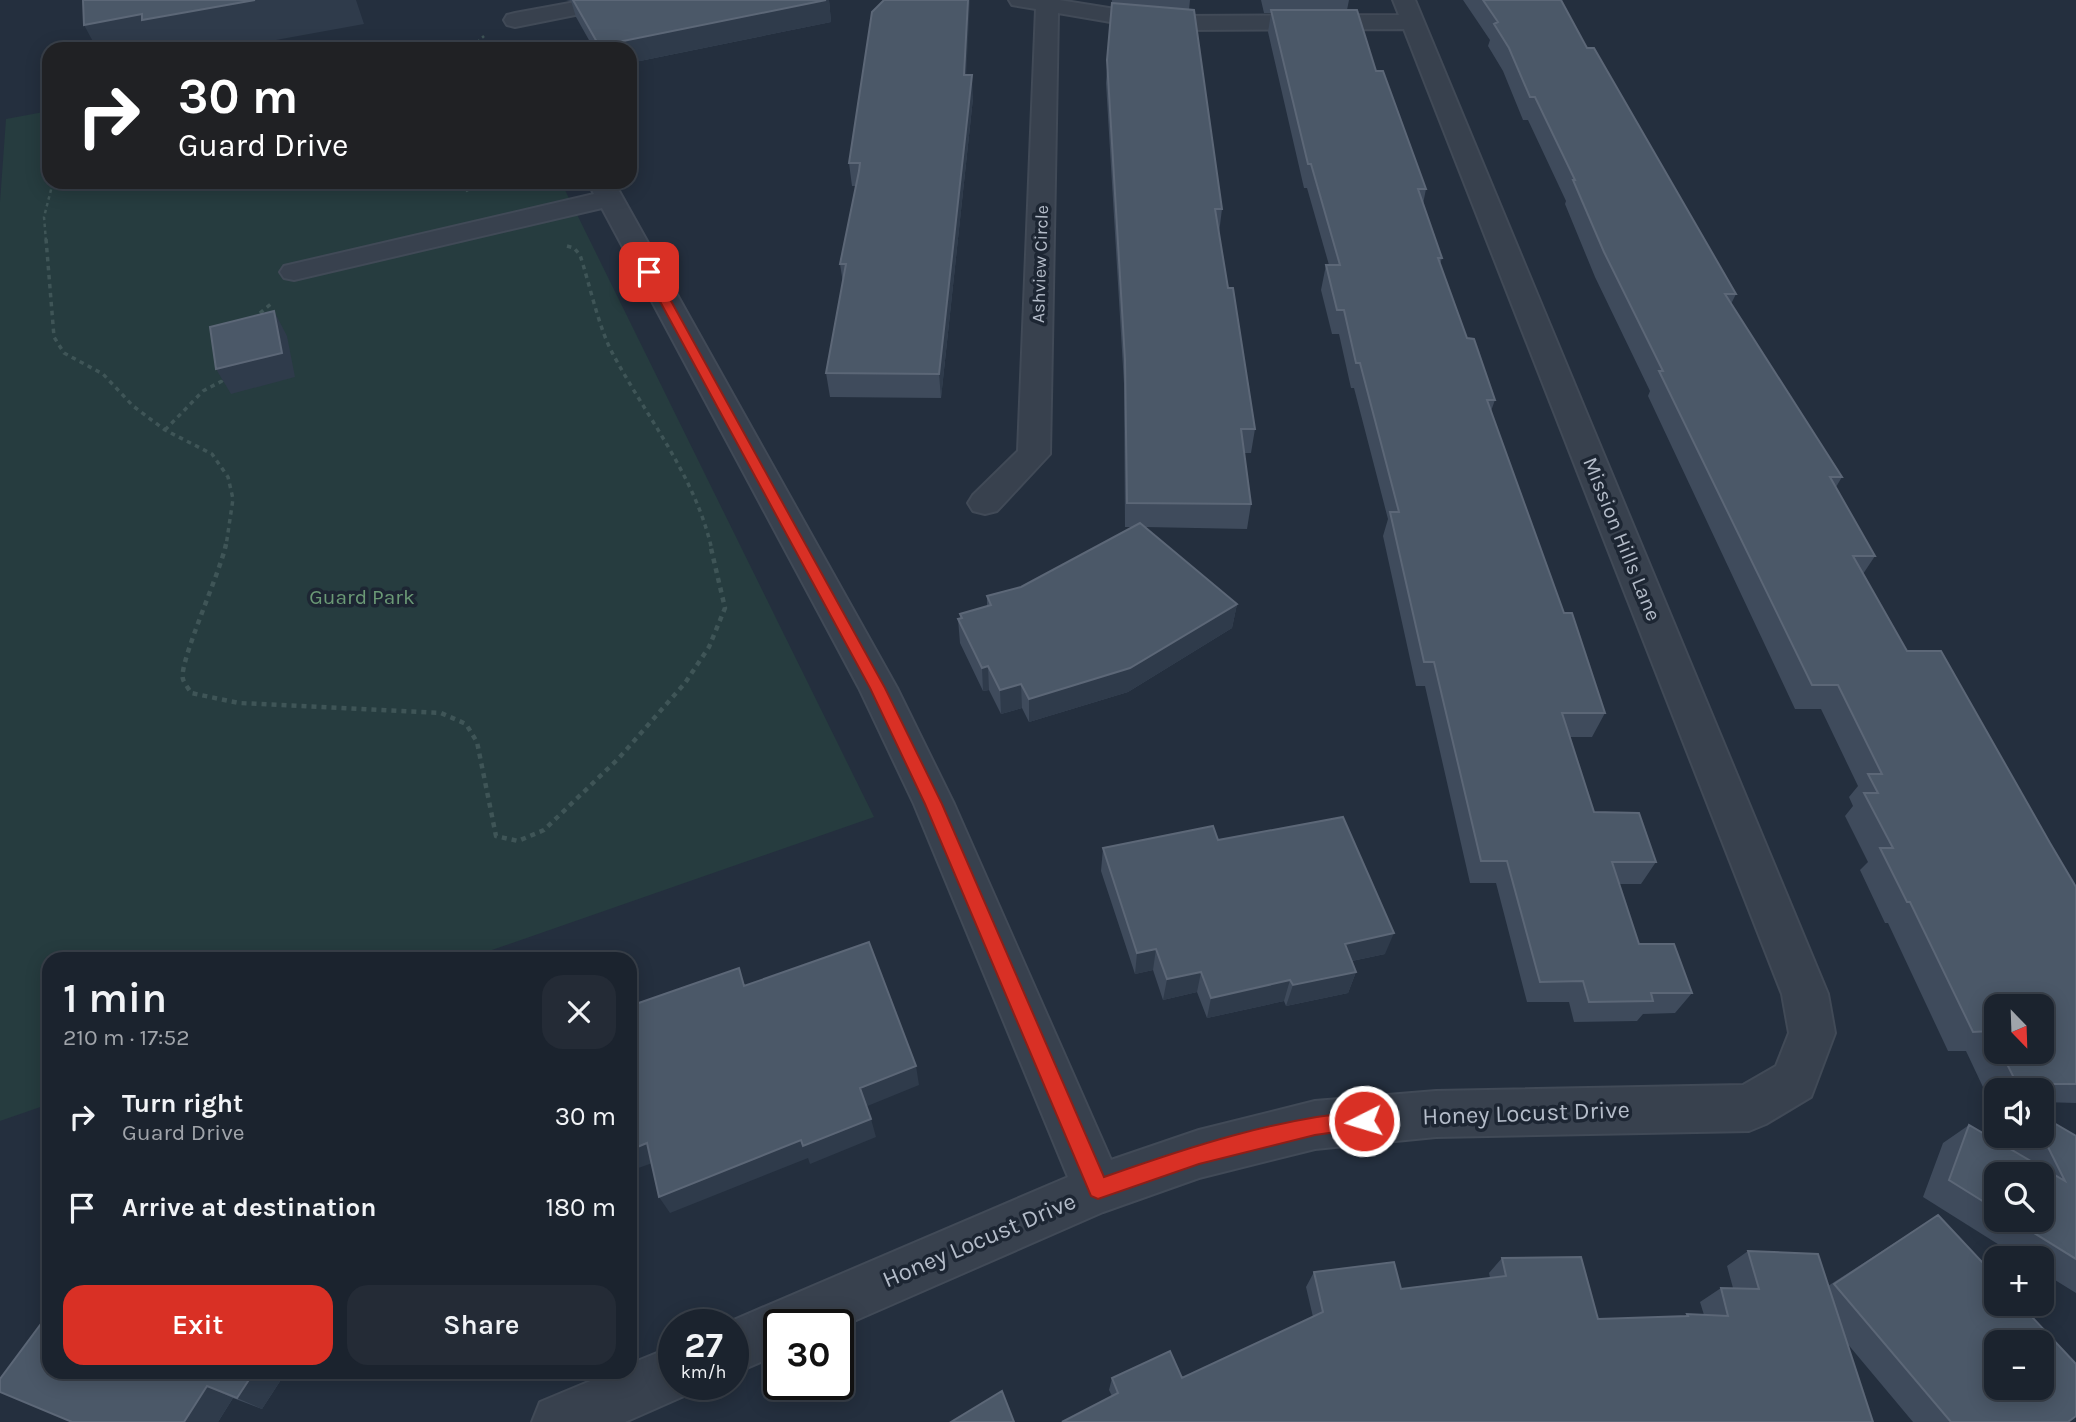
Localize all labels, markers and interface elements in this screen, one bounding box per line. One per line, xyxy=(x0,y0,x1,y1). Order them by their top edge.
text: 30 m xyxy=(178,68,298,125)
icon: right xyxy=(63,70,154,161)
text: Guard Drive xyxy=(178,127,348,164)
street label: Ashview Circle xyxy=(1027,205,1053,323)
pin xyxy=(619,242,679,302)
icon: arrive xyxy=(630,253,668,291)
street label: Mission Hills Lane xyxy=(1578,454,1666,624)
park label: Guard Park xyxy=(309,585,415,609)
text: 1 min xyxy=(63,973,167,1023)
button: close xyxy=(542,975,616,1049)
north arrow xyxy=(1984,994,2054,1064)
map controls xyxy=(1984,994,2054,1400)
text: 210 m · 17:52 xyxy=(63,1024,190,1051)
button: sound xyxy=(1984,1078,2054,1148)
position arrow xyxy=(1327,1084,1401,1158)
text: Turn right xyxy=(122,1088,243,1119)
street label: Honey Locust Drive xyxy=(1422,1095,1630,1131)
icon: right xyxy=(63,1098,101,1136)
text: 30 m xyxy=(555,1101,616,1132)
text: Guard Drive xyxy=(122,1119,245,1146)
button: search xyxy=(1984,1162,2054,1232)
street label: Honey Locust Drive xyxy=(878,1187,1080,1293)
icon: arrive xyxy=(63,1189,101,1227)
text: Arrive at destination xyxy=(122,1192,376,1223)
text: 180 m xyxy=(546,1192,616,1223)
button: + xyxy=(1984,1246,2054,1316)
button: Exit xyxy=(63,1285,333,1365)
button: Share xyxy=(347,1285,616,1365)
speed limit sign: 30 xyxy=(763,1309,854,1400)
text: 27 xyxy=(684,1325,723,1366)
button: − xyxy=(1984,1330,2054,1400)
text: km/h xyxy=(681,1361,726,1383)

